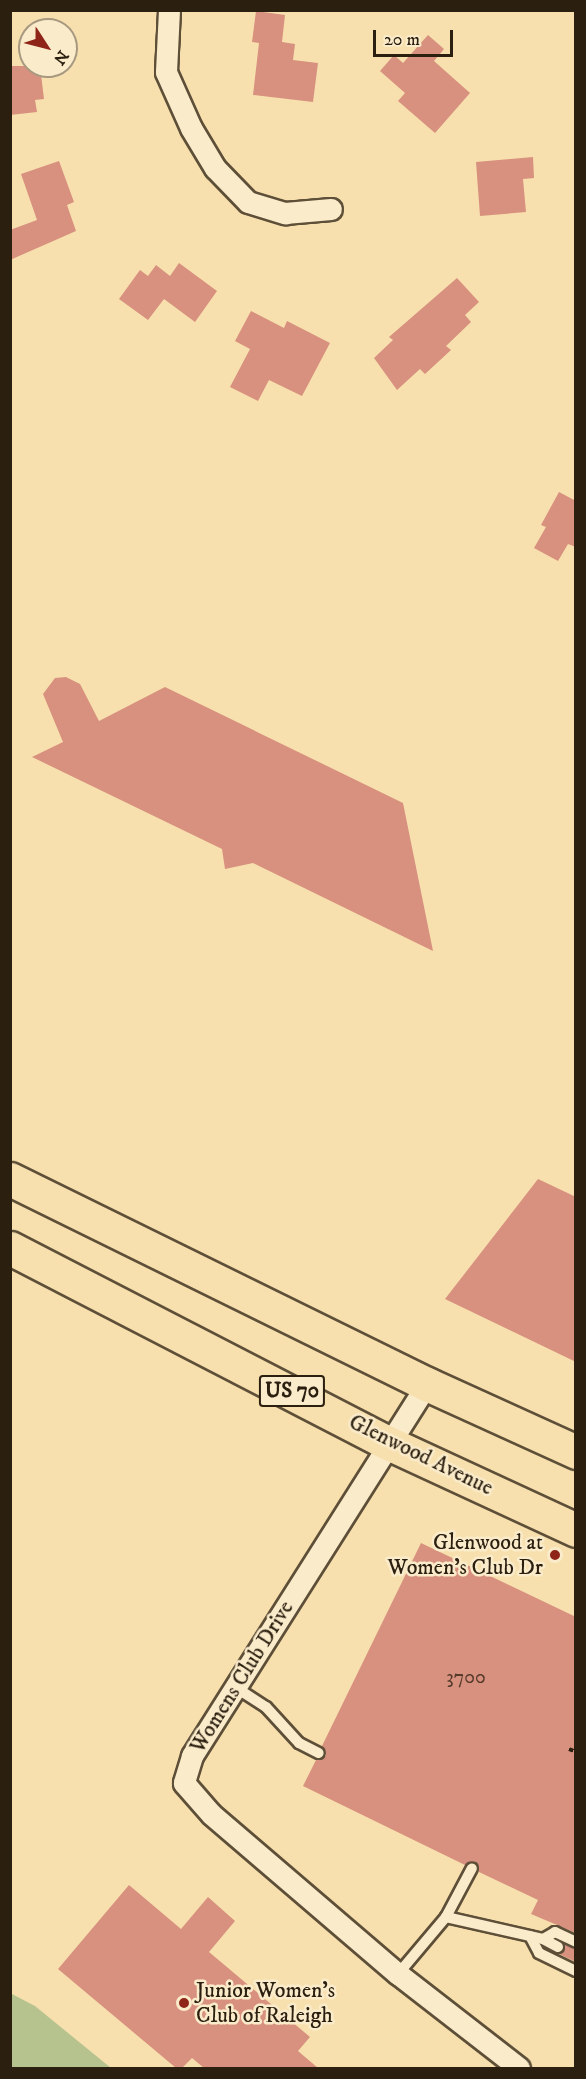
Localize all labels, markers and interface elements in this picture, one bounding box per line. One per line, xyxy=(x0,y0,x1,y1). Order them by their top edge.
north arrow xyxy=(18,18,78,78)
scale bar xyxy=(376,18,456,56)
text: 20 m xyxy=(384,29,420,51)
text: N xyxy=(49,46,73,69)
road number: US 70 xyxy=(258,1373,326,1409)
street label: Glenwood Avenue xyxy=(345,1409,497,1501)
place label: Glenwood at Women's Club Dr xyxy=(388,1529,543,1580)
marker: Glenwood at Women's Club Dr xyxy=(548,1548,562,1562)
street label: Womens Club Drive xyxy=(185,1596,299,1758)
house number: 3700 xyxy=(446,1665,486,1689)
place label: Junior Women's Club of Raleigh xyxy=(196,1977,335,2029)
marker: Junior Women's Club of Raleigh xyxy=(177,1996,191,2010)

